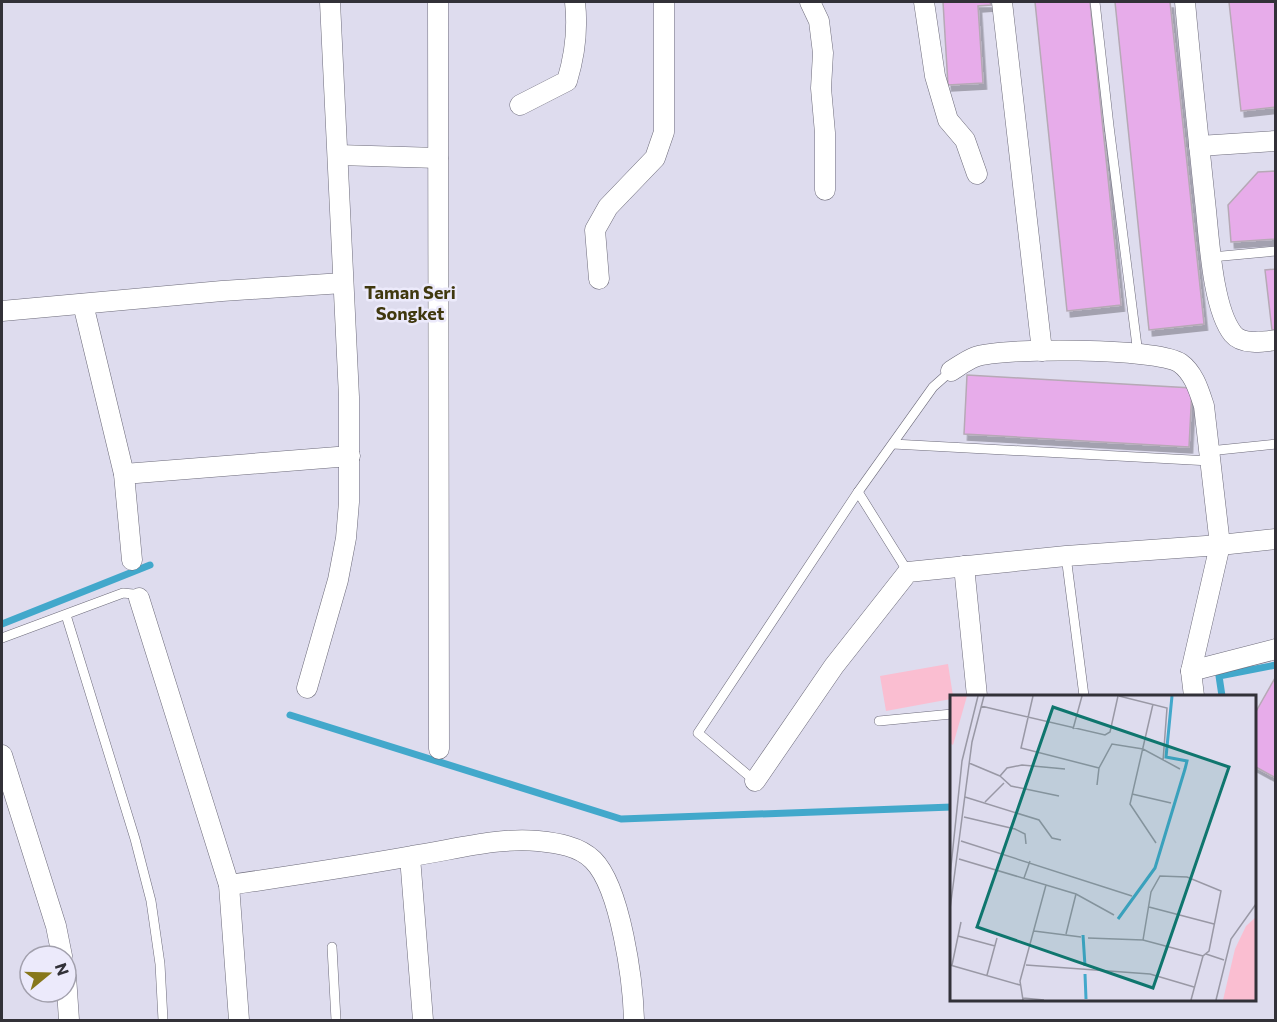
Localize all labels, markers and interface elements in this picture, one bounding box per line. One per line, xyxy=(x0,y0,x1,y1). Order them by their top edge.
district label: Taman Seri Songket xyxy=(364,281,456,324)
inset map xyxy=(950,695,1256,1001)
north arrow xyxy=(18,944,78,1004)
text: N xyxy=(52,960,74,978)

